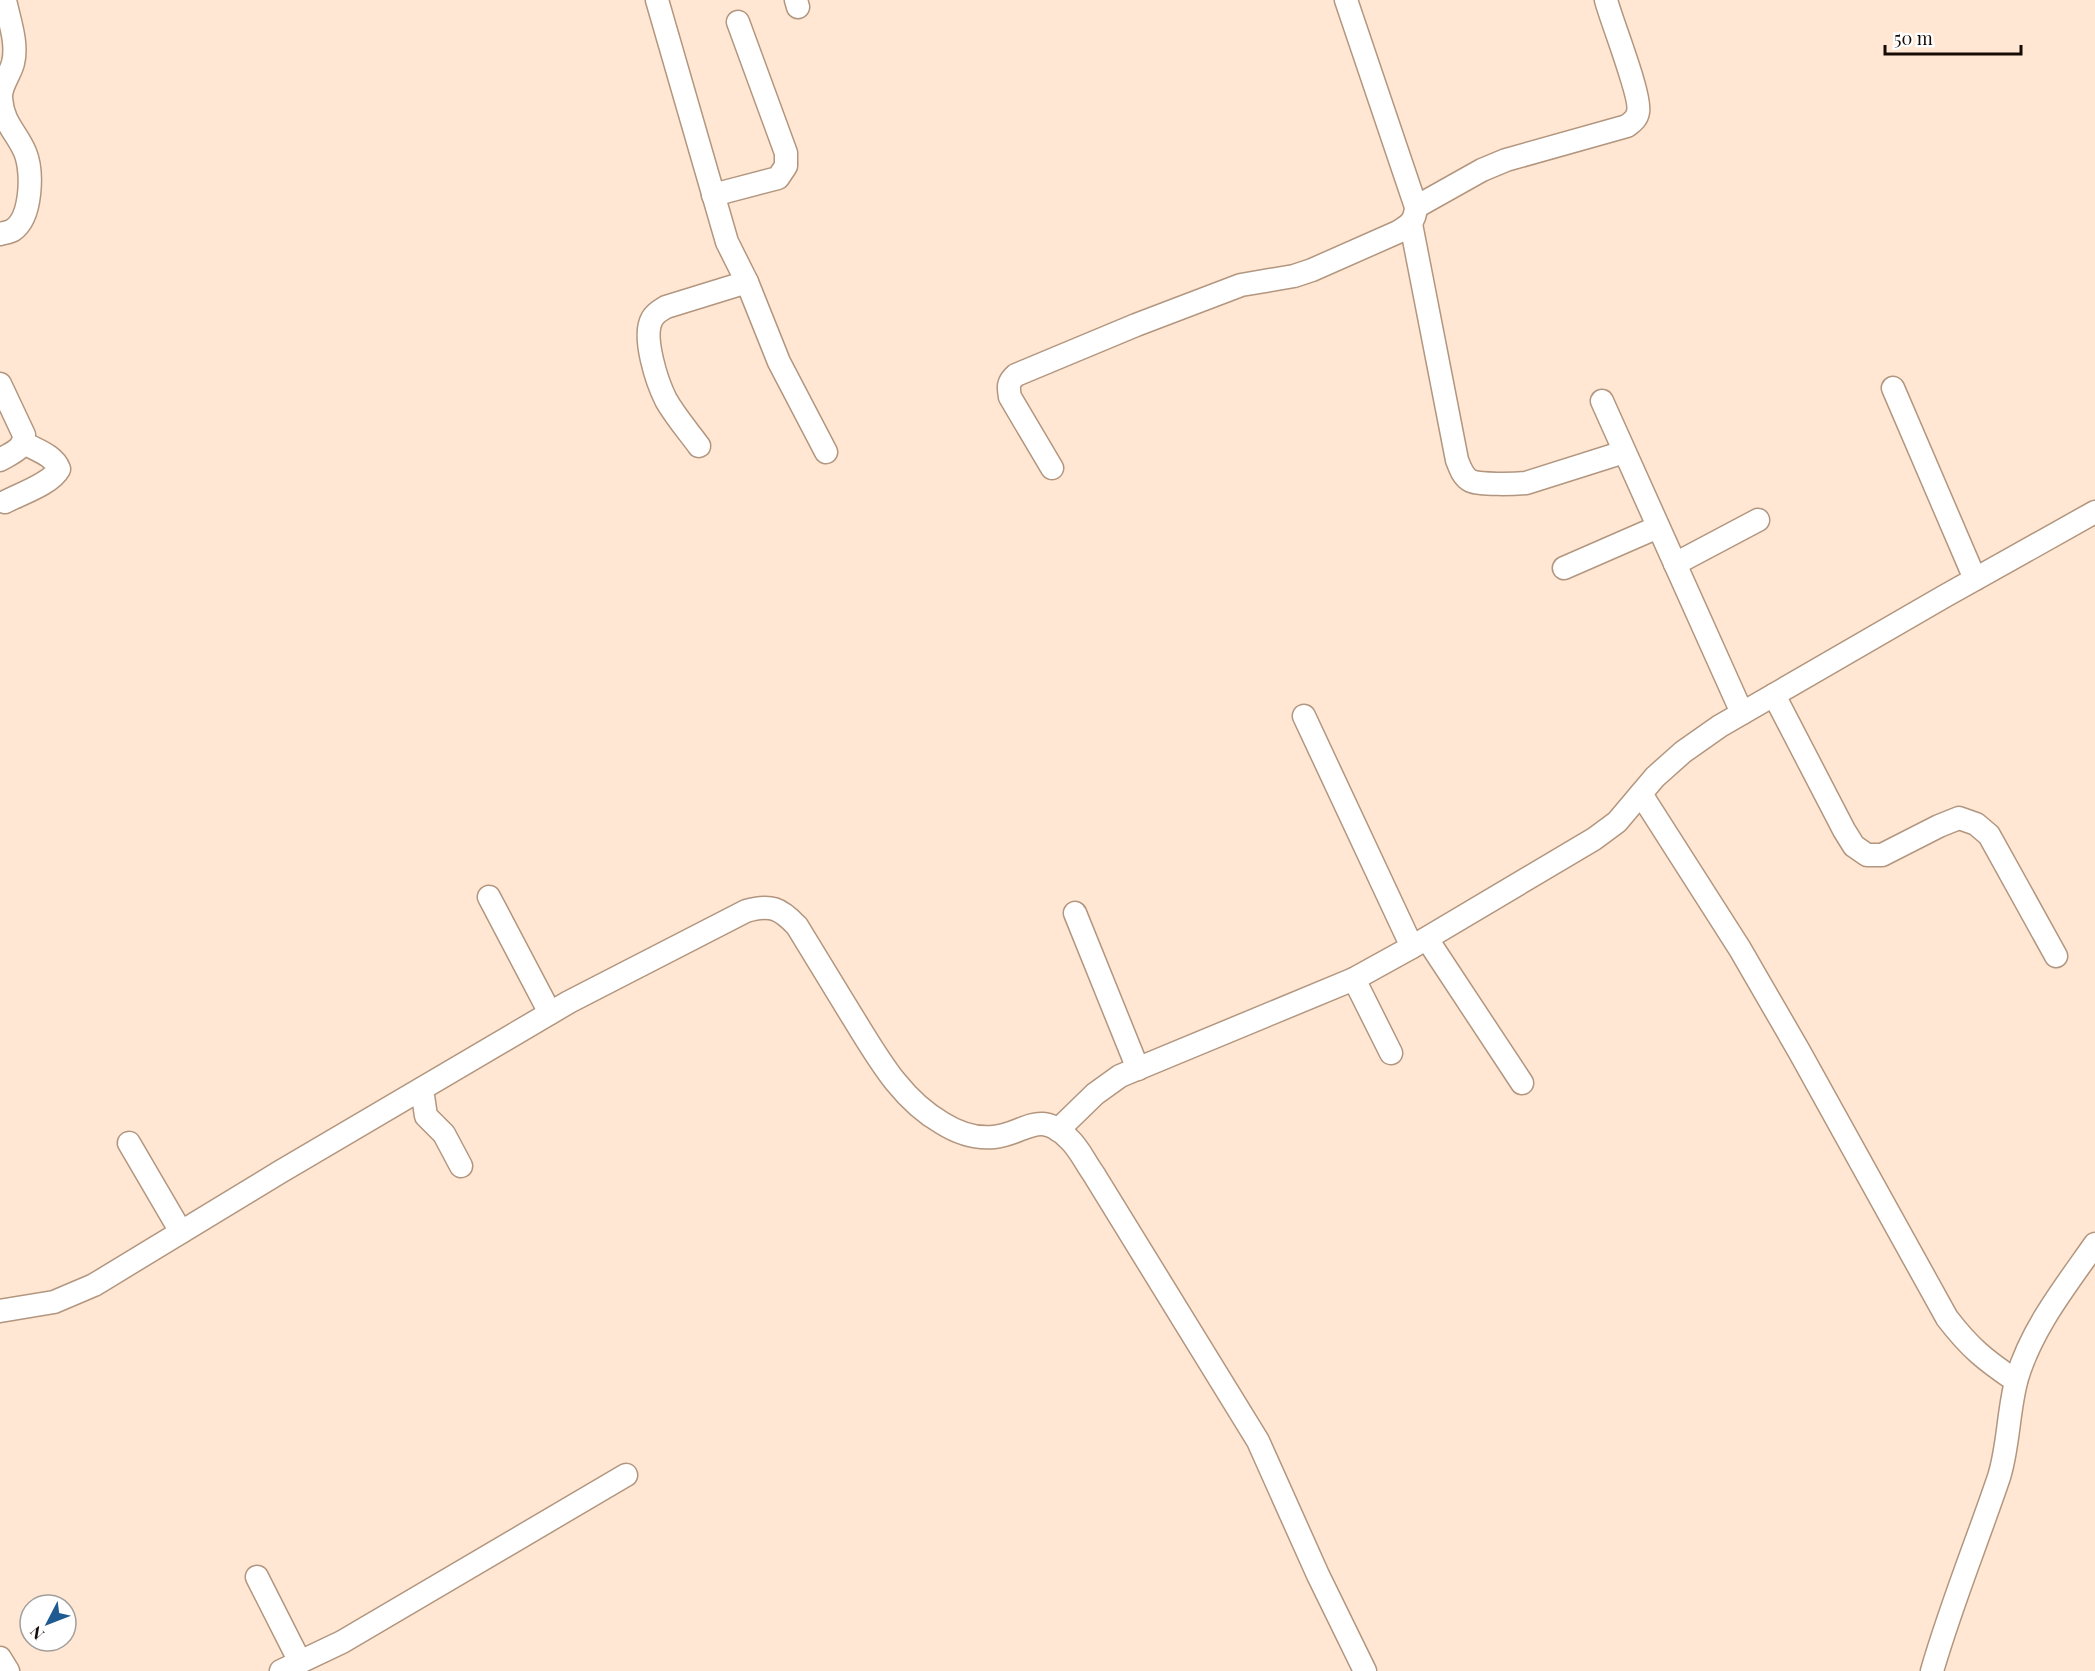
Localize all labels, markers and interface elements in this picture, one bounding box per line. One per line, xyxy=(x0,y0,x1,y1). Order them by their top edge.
scale bar xyxy=(1885,18,2022,56)
text: 50 m xyxy=(1894,26,1933,50)
north arrow xyxy=(18,1593,78,1653)
text: N xyxy=(25,1622,48,1645)

